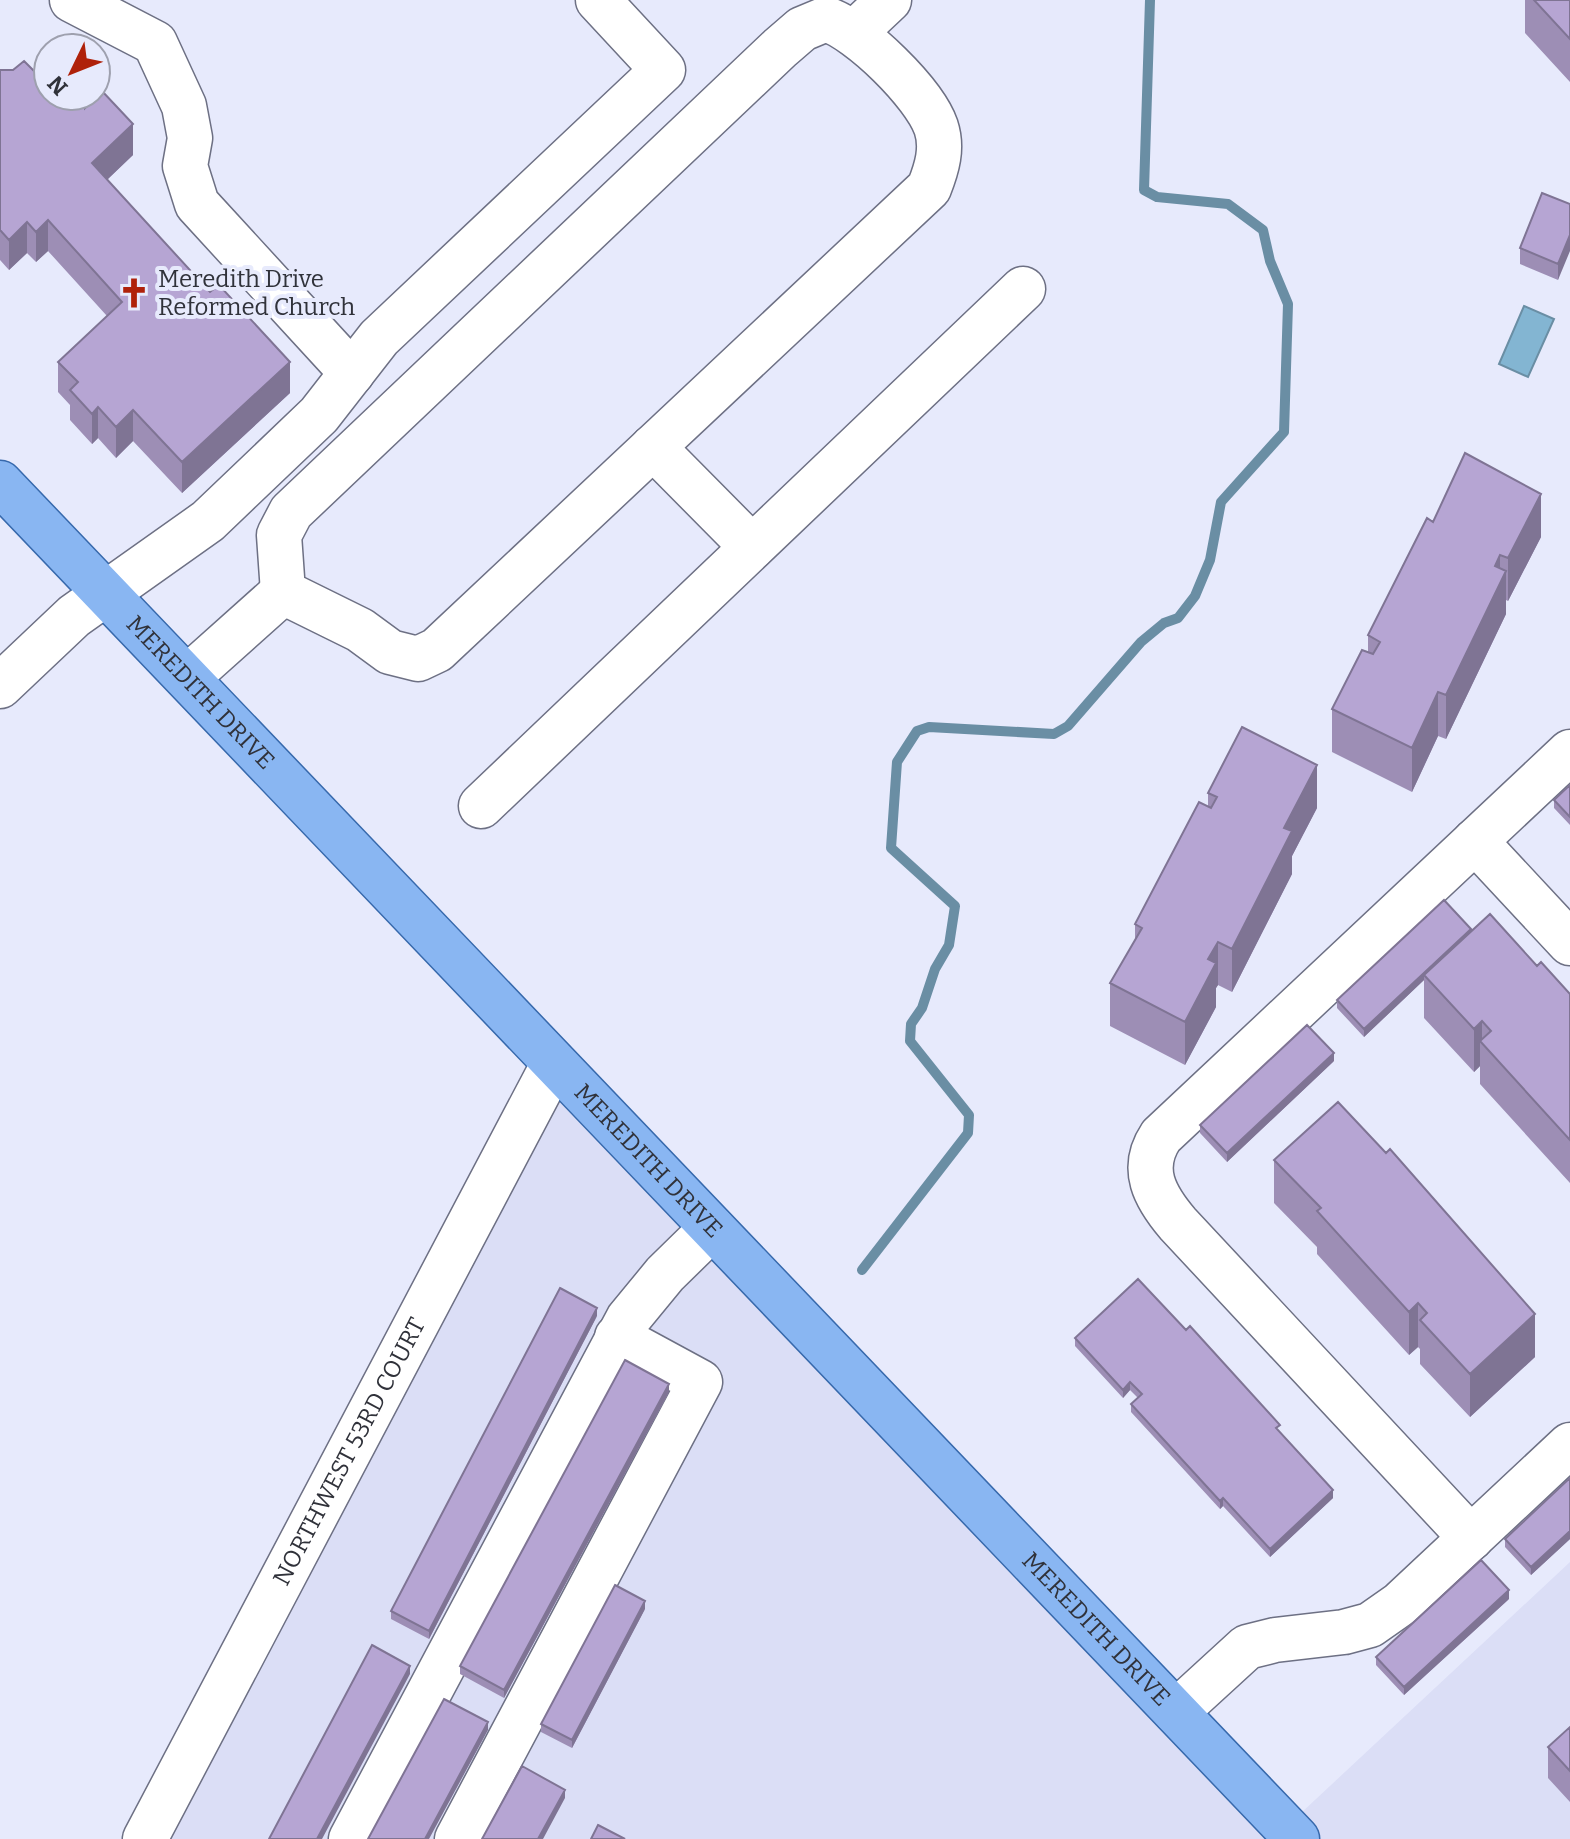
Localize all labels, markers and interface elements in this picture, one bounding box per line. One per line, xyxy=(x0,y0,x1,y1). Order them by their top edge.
north arrow xyxy=(32,32,112,112)
text: N xyxy=(42,70,73,101)
place label: Meredith Drive Reformed Church xyxy=(158,265,355,321)
church icon: Meredith Drive Reformed Church xyxy=(117,276,151,310)
street label: MEREDITH DRIVE xyxy=(121,610,280,775)
street label: MEREDITH DRIVE xyxy=(569,1078,728,1243)
street label: NORTHWEST 53RD COURT xyxy=(267,1313,431,1590)
street label: MEREDITH DRIVE xyxy=(1017,1547,1176,1712)

